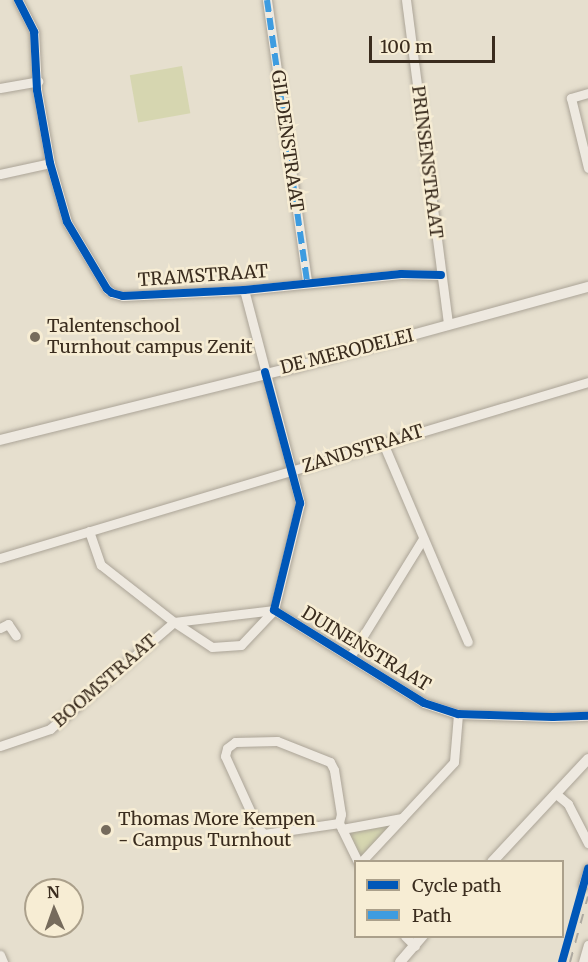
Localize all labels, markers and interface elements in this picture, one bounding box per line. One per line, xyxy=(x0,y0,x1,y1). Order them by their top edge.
scale bar xyxy=(372,24,498,62)
text: 100 m xyxy=(380,35,433,58)
street label: GILDENSTRAAT xyxy=(266,69,308,213)
street label: PRINSENSTRAAT xyxy=(407,84,447,240)
street label: TRAMSTRAAT xyxy=(137,261,269,291)
place label: Talentenschool Turnhout campus Zenit xyxy=(47,316,253,358)
street label: DE MERODELEI xyxy=(278,325,416,379)
marker: Talentenschool Turnhout campus Zenit xyxy=(28,330,42,344)
street label: ZANDSTRAAT xyxy=(300,420,426,478)
street label: DUINENSTRAAT xyxy=(298,602,434,696)
street label: BOOMSTRAAT xyxy=(49,630,161,732)
place label: Thomas More Kempen - Campus Turnhout xyxy=(118,809,315,852)
marker: Thomas More Kempen - Campus Turnhout xyxy=(99,823,113,837)
legend xyxy=(354,860,564,938)
text: Cycle path xyxy=(412,874,501,897)
north arrow xyxy=(24,878,84,938)
text: N xyxy=(47,882,60,902)
text: Path xyxy=(412,904,452,927)

